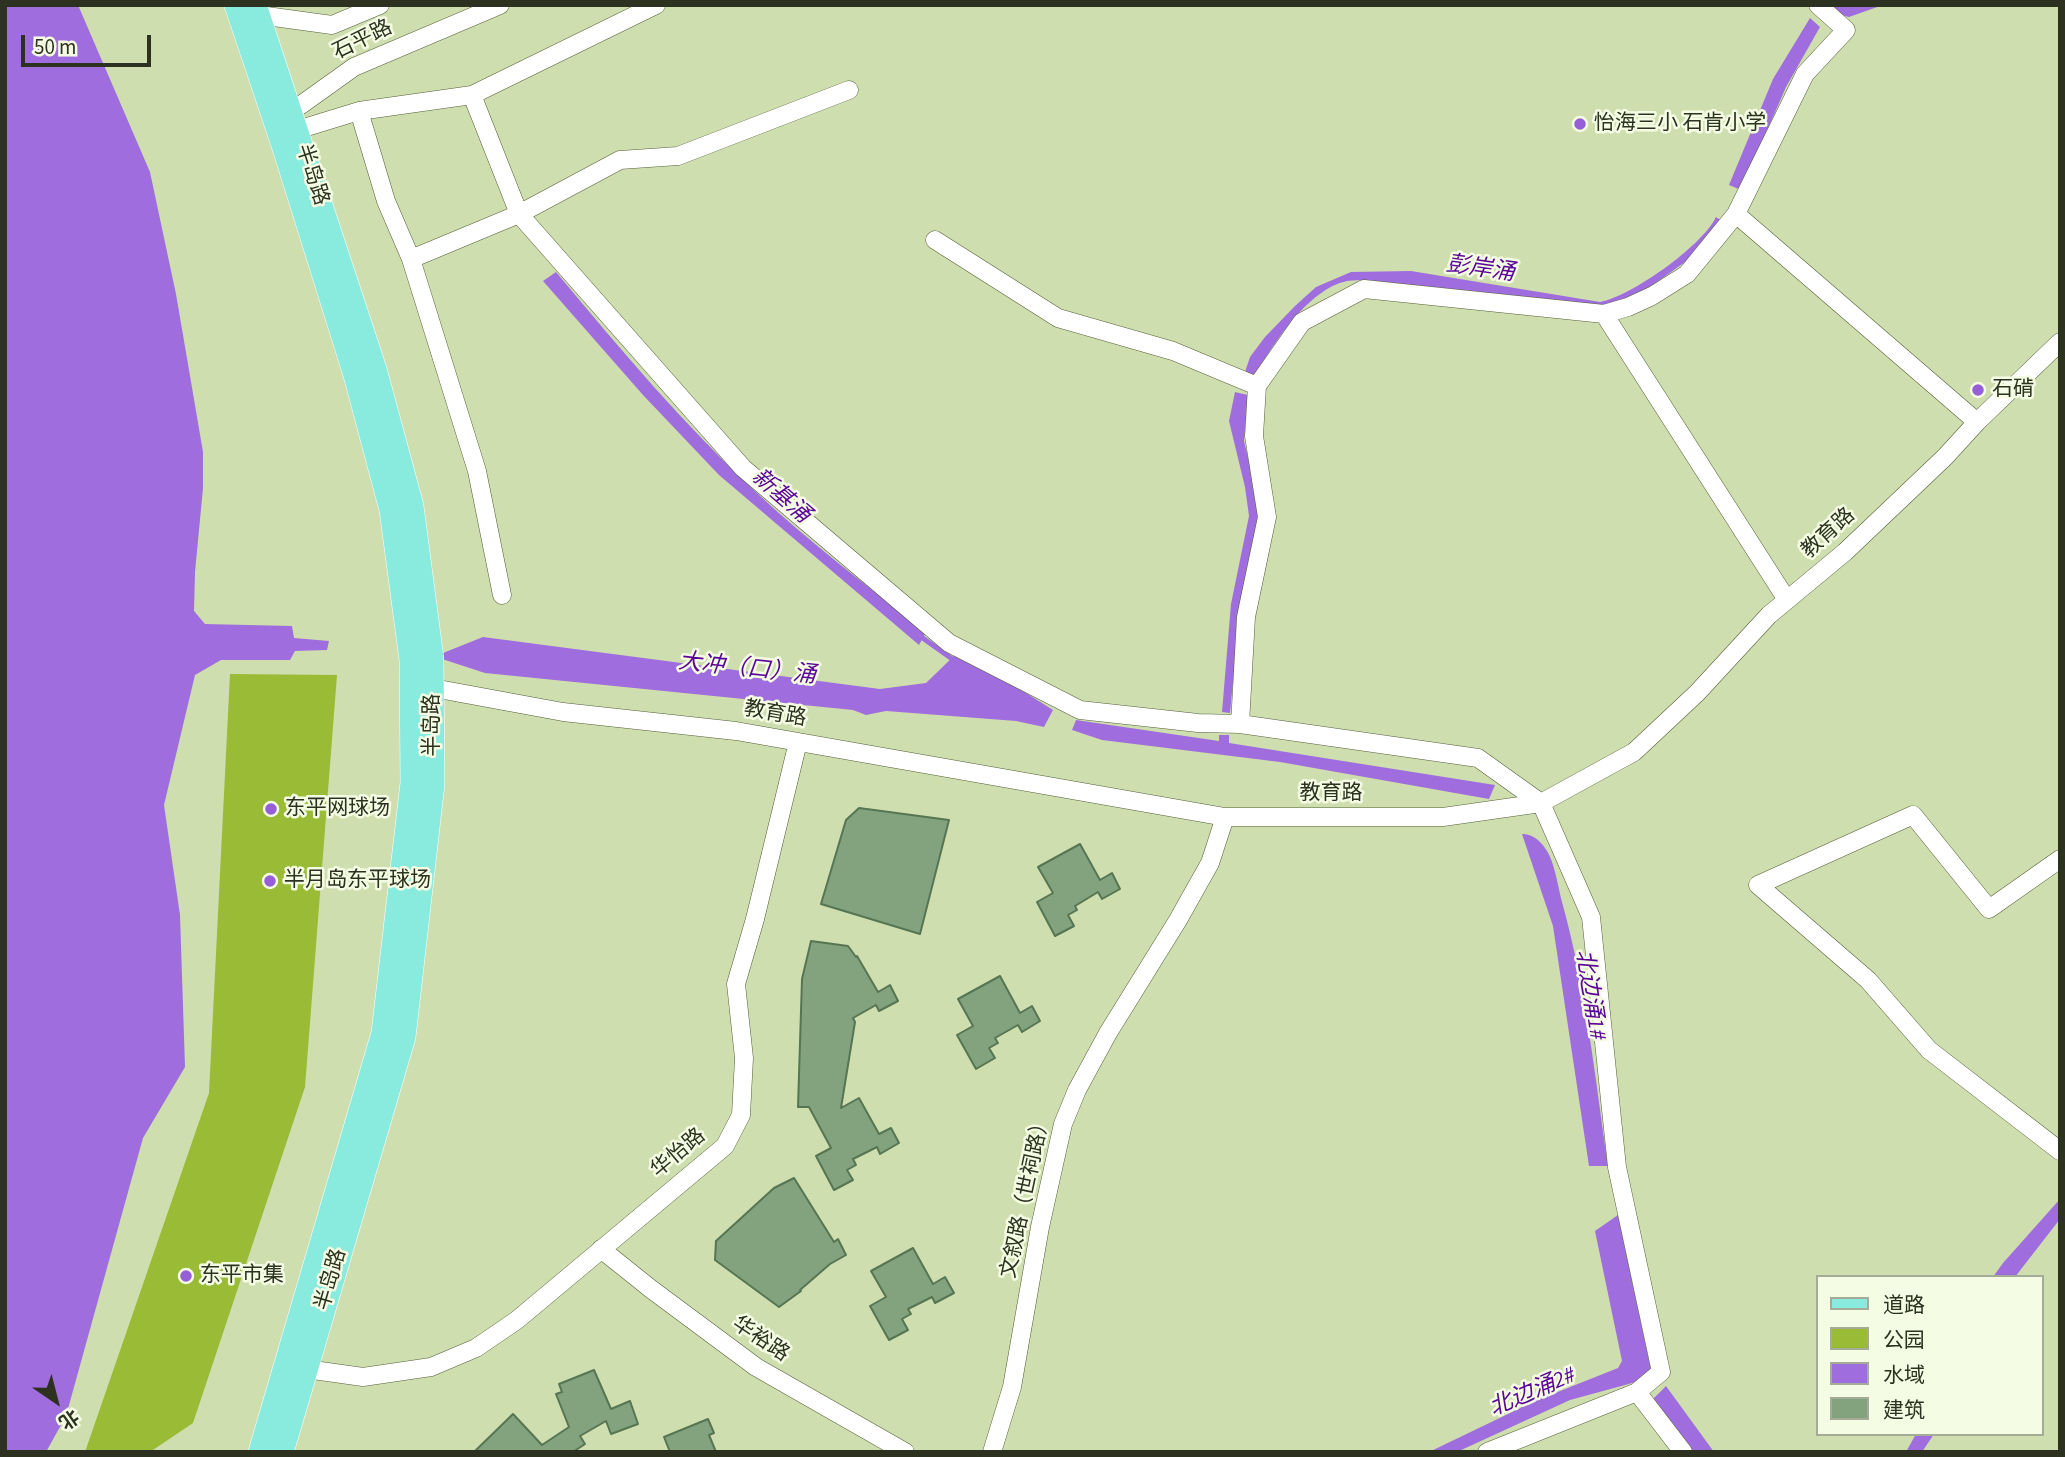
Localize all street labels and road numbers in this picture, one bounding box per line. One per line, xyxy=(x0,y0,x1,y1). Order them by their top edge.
street label: 石平路 xyxy=(329,16,397,66)
street label: 半岛路 xyxy=(289,141,333,209)
street label: 教育路 xyxy=(1797,504,1861,564)
street label: 半岛路 xyxy=(420,694,446,756)
street label: 教育路 xyxy=(742,697,808,733)
street label: 教育路 xyxy=(1300,781,1362,807)
street label: 文叙路（世祠路） xyxy=(997,1111,1057,1281)
street label: 华怡路 xyxy=(647,1124,711,1184)
street label: 半岛路 xyxy=(311,1246,353,1314)
street label: 华裕路 xyxy=(727,1312,793,1368)

